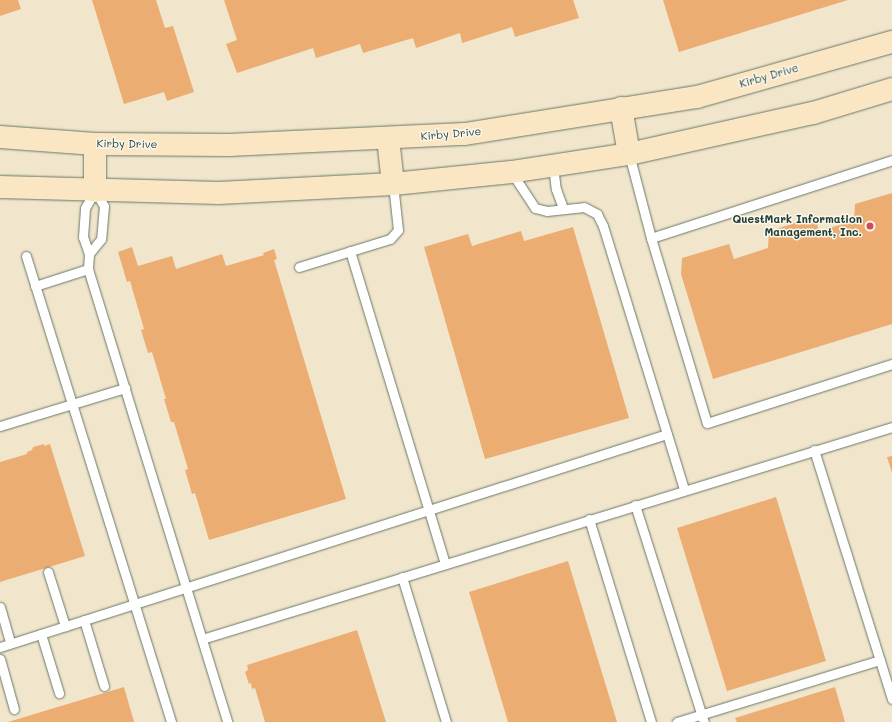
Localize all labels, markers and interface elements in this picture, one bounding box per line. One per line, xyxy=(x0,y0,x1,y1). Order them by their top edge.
street label: Kirby Drive xyxy=(738,61,800,91)
street label: Kirby Drive xyxy=(420,125,482,143)
street label: Kirby Drive xyxy=(96,137,158,151)
place label: QuestMark Information Management, Inc. xyxy=(732,213,862,239)
marker: QuestMark Information Management, Inc. xyxy=(865,221,875,231)

